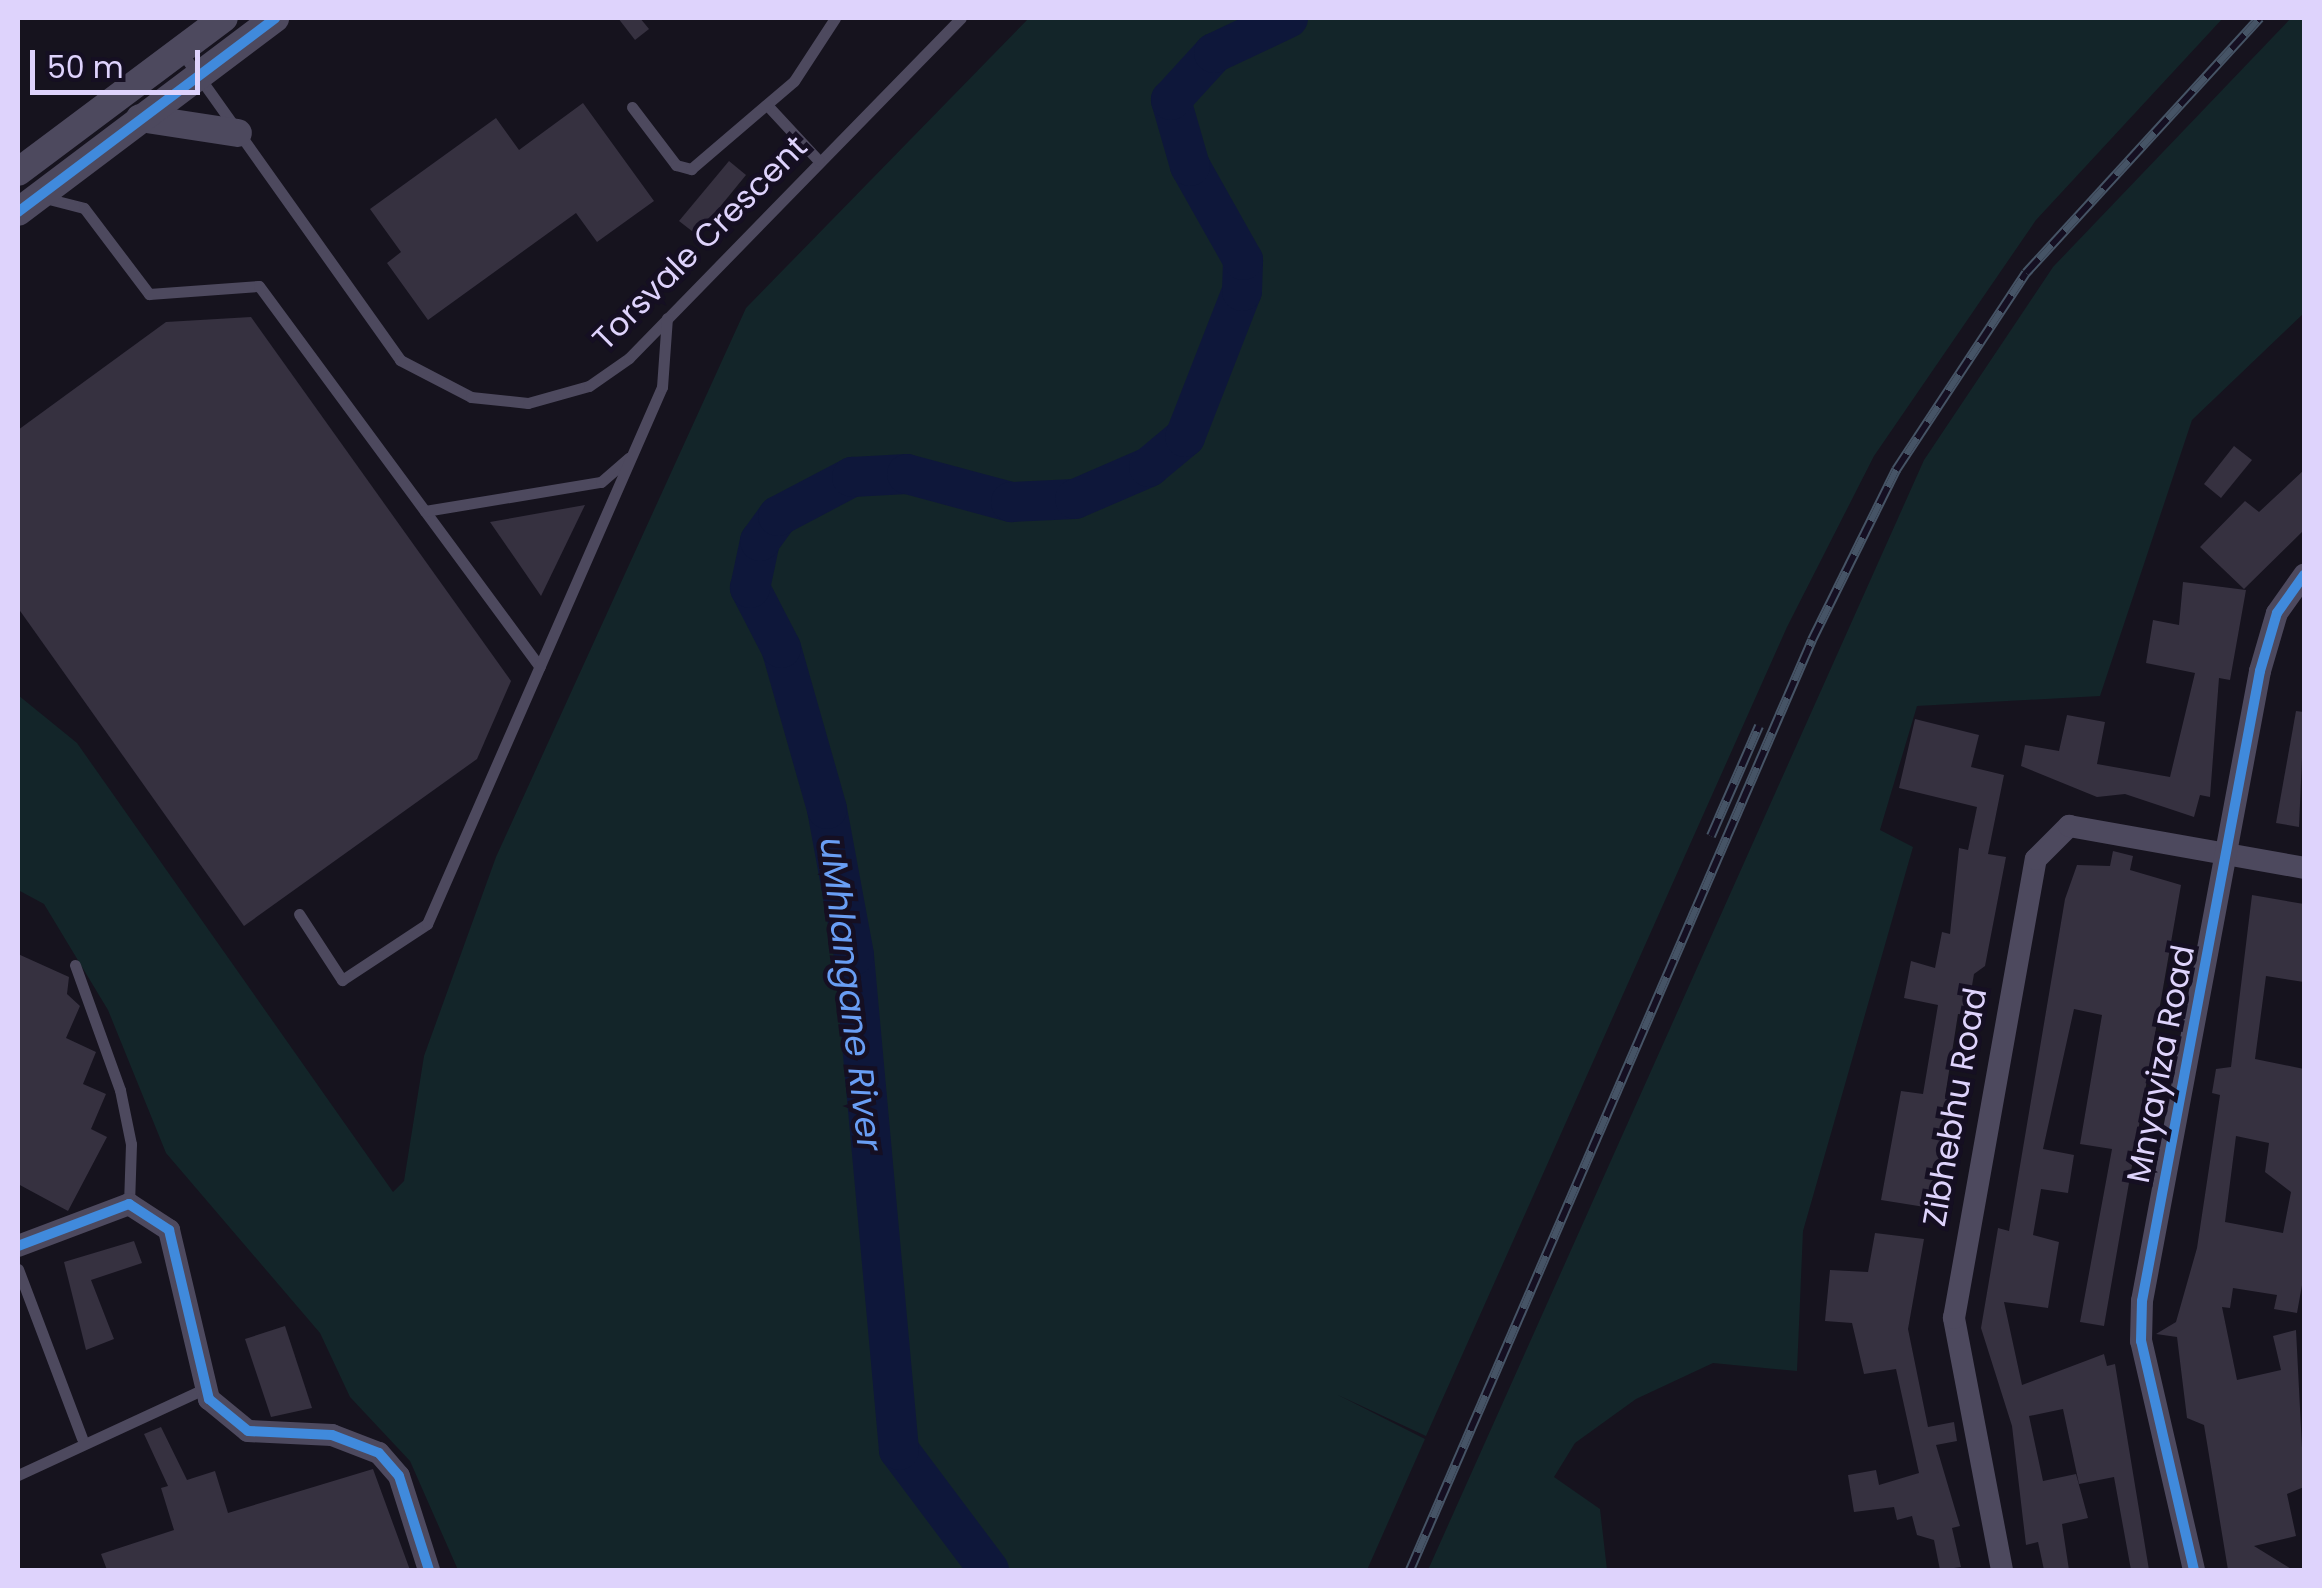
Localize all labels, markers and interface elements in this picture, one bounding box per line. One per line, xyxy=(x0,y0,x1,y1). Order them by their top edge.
scale bar xyxy=(35,30,205,92)
text: 50 m xyxy=(47,46,124,89)
street label: Torsvale Crescent xyxy=(585,128,815,358)
water label: uMhlangane River xyxy=(811,835,891,1153)
street label: Mnyayiza Road xyxy=(2119,942,2203,1186)
street label: Zibhebhu Road xyxy=(1915,985,1995,1229)

